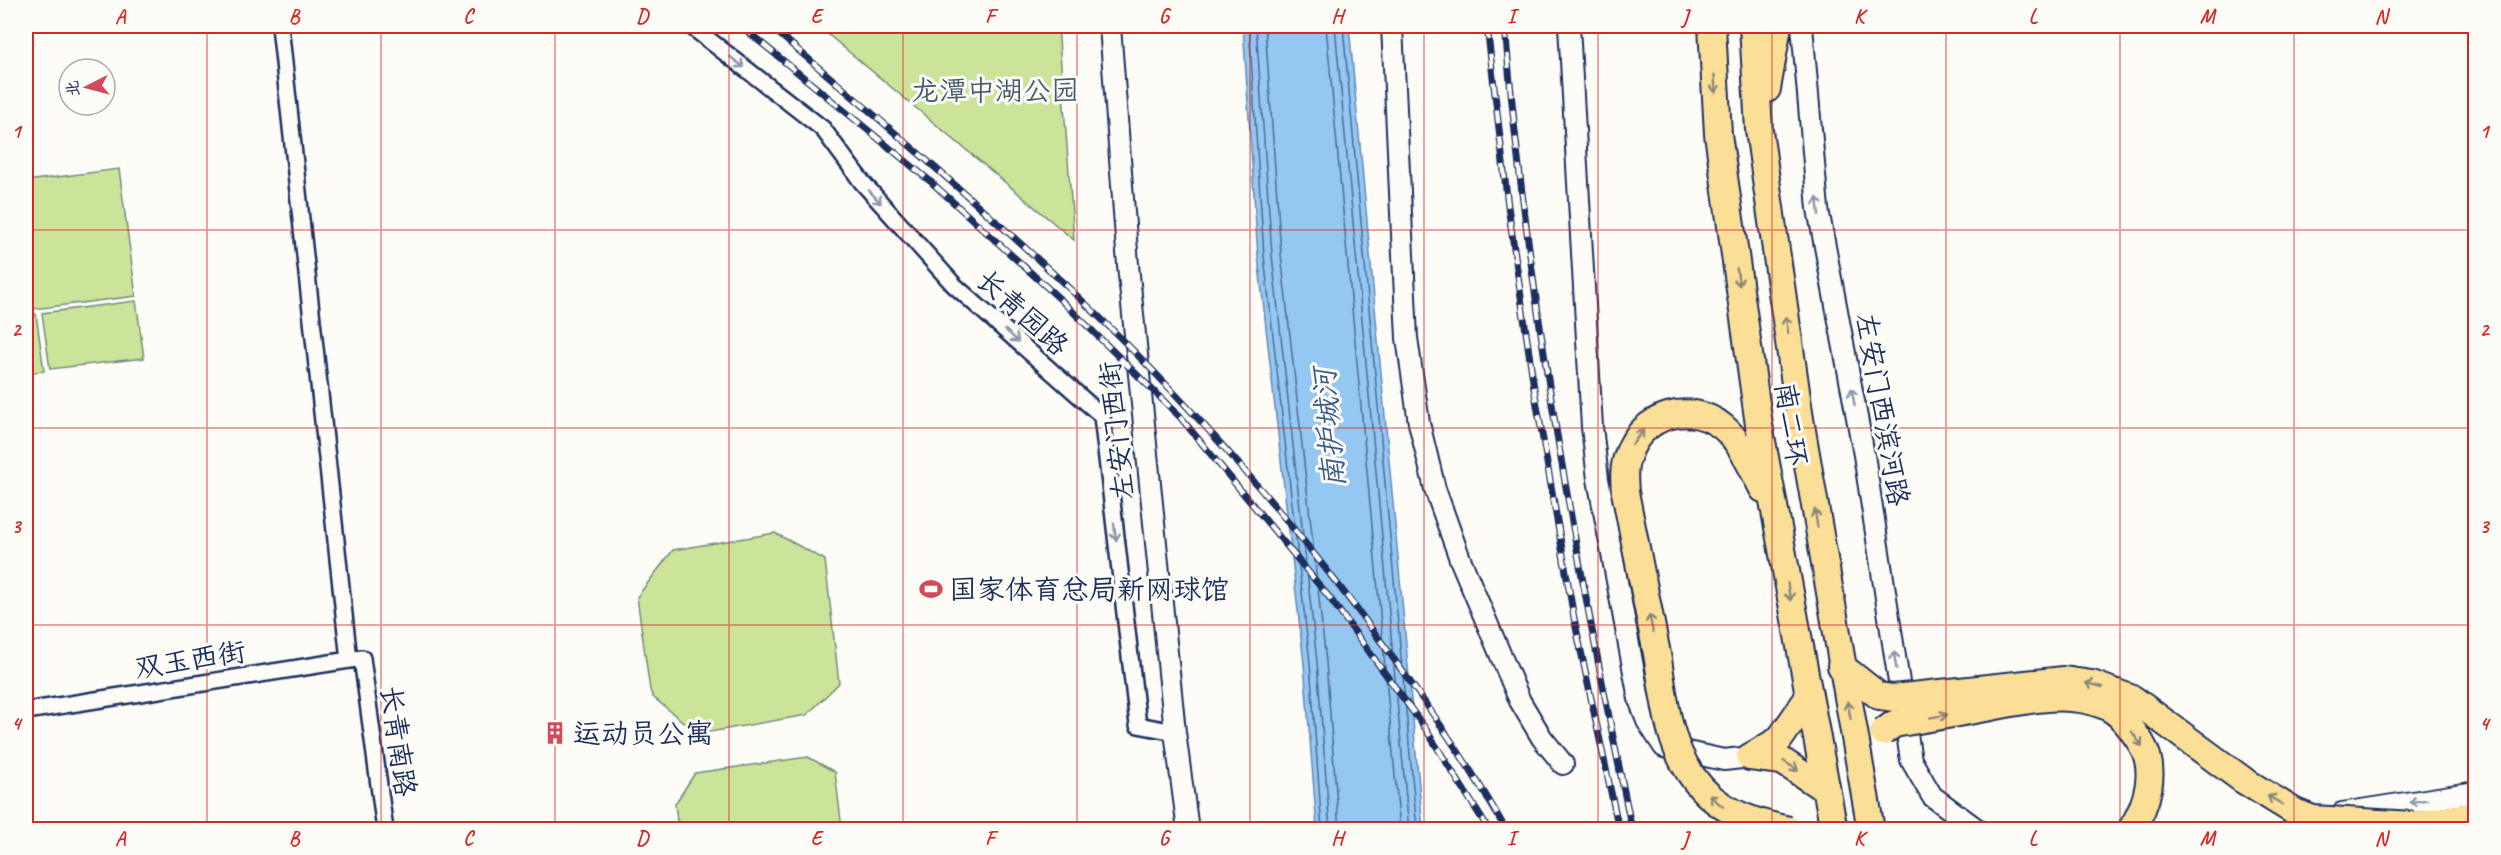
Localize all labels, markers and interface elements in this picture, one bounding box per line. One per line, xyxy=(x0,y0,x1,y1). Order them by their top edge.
text: A xyxy=(115,4,127,29)
text: B xyxy=(289,4,301,29)
text: C xyxy=(463,4,475,29)
text: D xyxy=(636,4,650,29)
text: E xyxy=(811,4,825,29)
text: F xyxy=(985,4,999,29)
text: G xyxy=(1159,4,1172,29)
text: H xyxy=(1331,4,1346,29)
text: I xyxy=(1507,4,1520,29)
text: J xyxy=(1680,4,1692,29)
text: K xyxy=(1854,4,1868,29)
text: L xyxy=(2029,4,2039,29)
text: M xyxy=(2200,4,2217,29)
text: N xyxy=(2375,4,2391,29)
one-way arrow xyxy=(729,55,745,68)
north arrow xyxy=(57,57,117,117)
park label: 龙潭中湖公园 xyxy=(911,73,1079,108)
one-way arrow xyxy=(1710,73,1721,93)
text: 北 xyxy=(62,79,84,97)
text: 1 xyxy=(12,119,23,144)
text: 1 xyxy=(2480,119,2491,144)
one-way arrow xyxy=(868,189,882,204)
one-way arrow xyxy=(1812,196,1823,216)
street label: 长青园路 xyxy=(969,262,1076,363)
one-way arrow xyxy=(1733,267,1744,287)
street label: 左安门西滨河路 xyxy=(1848,310,1917,509)
one-way arrow xyxy=(1781,316,1792,335)
text: 2 xyxy=(12,317,23,342)
text: 2 xyxy=(2480,317,2491,342)
one-way arrow xyxy=(1004,329,1019,343)
street label: 左安门西街 xyxy=(1092,359,1141,502)
water label: 南护城河 xyxy=(1304,362,1353,489)
street label: 南二环 xyxy=(1768,380,1815,468)
one-way arrow xyxy=(1847,388,1858,408)
one-way arrow xyxy=(1632,429,1645,445)
one-way arrow xyxy=(1811,508,1822,528)
text: 3 xyxy=(12,514,23,539)
text: 3 xyxy=(2480,514,2491,539)
one-way arrow xyxy=(1110,521,1121,541)
place label: 国家体育总局新网球馆 xyxy=(949,572,1229,607)
sports icon: 国家体育总局新网球馆 xyxy=(918,576,944,602)
one-way arrow xyxy=(1784,582,1795,601)
one-way arrow xyxy=(1645,613,1656,633)
street label: 双玉西街 xyxy=(132,633,248,686)
one-way arrow xyxy=(1890,651,1901,671)
one-way arrow xyxy=(2085,678,2104,690)
street label: 长青南路 xyxy=(373,683,424,799)
one-way arrow xyxy=(1843,701,1854,720)
text: 4 xyxy=(12,711,24,736)
one-way arrow xyxy=(1929,711,1948,722)
text: 4 xyxy=(2480,711,2492,736)
place label: 运动员公寓 xyxy=(573,716,713,751)
building icon: 运动员公寓 xyxy=(542,720,568,746)
one-way arrow xyxy=(2131,730,2144,747)
one-way arrow xyxy=(1782,761,1799,773)
one-way arrow xyxy=(1709,794,1724,808)
one-way arrow xyxy=(2267,794,2284,806)
one-way arrow xyxy=(2408,796,2428,807)
text: A xyxy=(115,826,127,851)
text: B xyxy=(289,826,301,851)
text: C xyxy=(463,826,475,851)
text: D xyxy=(636,826,650,851)
text: E xyxy=(811,826,825,851)
text: F xyxy=(985,826,999,851)
text: G xyxy=(1159,826,1172,851)
text: H xyxy=(1331,826,1346,851)
text: I xyxy=(1507,826,1520,851)
text: J xyxy=(1680,826,1692,851)
text: K xyxy=(1854,826,1868,851)
text: L xyxy=(2029,826,2039,851)
text: M xyxy=(2200,826,2217,851)
text: N xyxy=(2375,826,2391,851)

